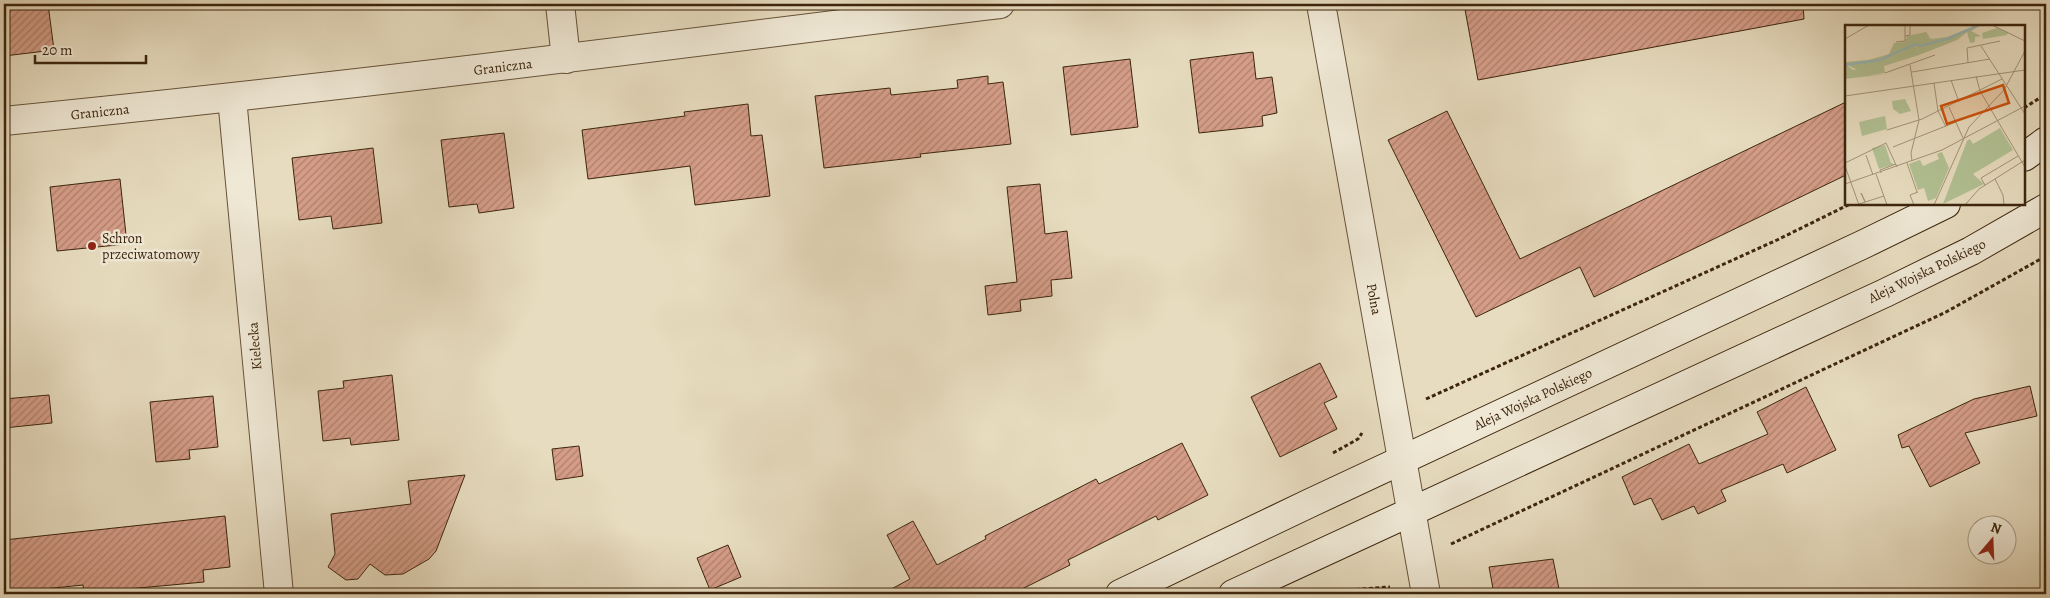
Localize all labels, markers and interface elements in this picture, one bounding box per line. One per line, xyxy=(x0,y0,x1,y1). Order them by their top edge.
inset map xyxy=(1845,25,2025,205)
scale bar xyxy=(35,32,146,64)
text: 20 m xyxy=(42,40,73,60)
street label: Graniczna xyxy=(473,54,534,80)
street label: Graniczna xyxy=(70,99,131,125)
place label: Schron przeciwatomowy xyxy=(102,229,200,264)
street label: Aleja Wojska Polskiego xyxy=(1864,234,1989,308)
marker: Schron przeciwatomowy xyxy=(86,240,98,252)
street label: Polna xyxy=(1362,282,1386,317)
street label: Kielecka xyxy=(243,321,267,371)
street label: Aleja Wojska Polskiego xyxy=(1470,363,1595,435)
north arrow xyxy=(1968,516,2018,566)
text: N xyxy=(1988,518,2004,539)

